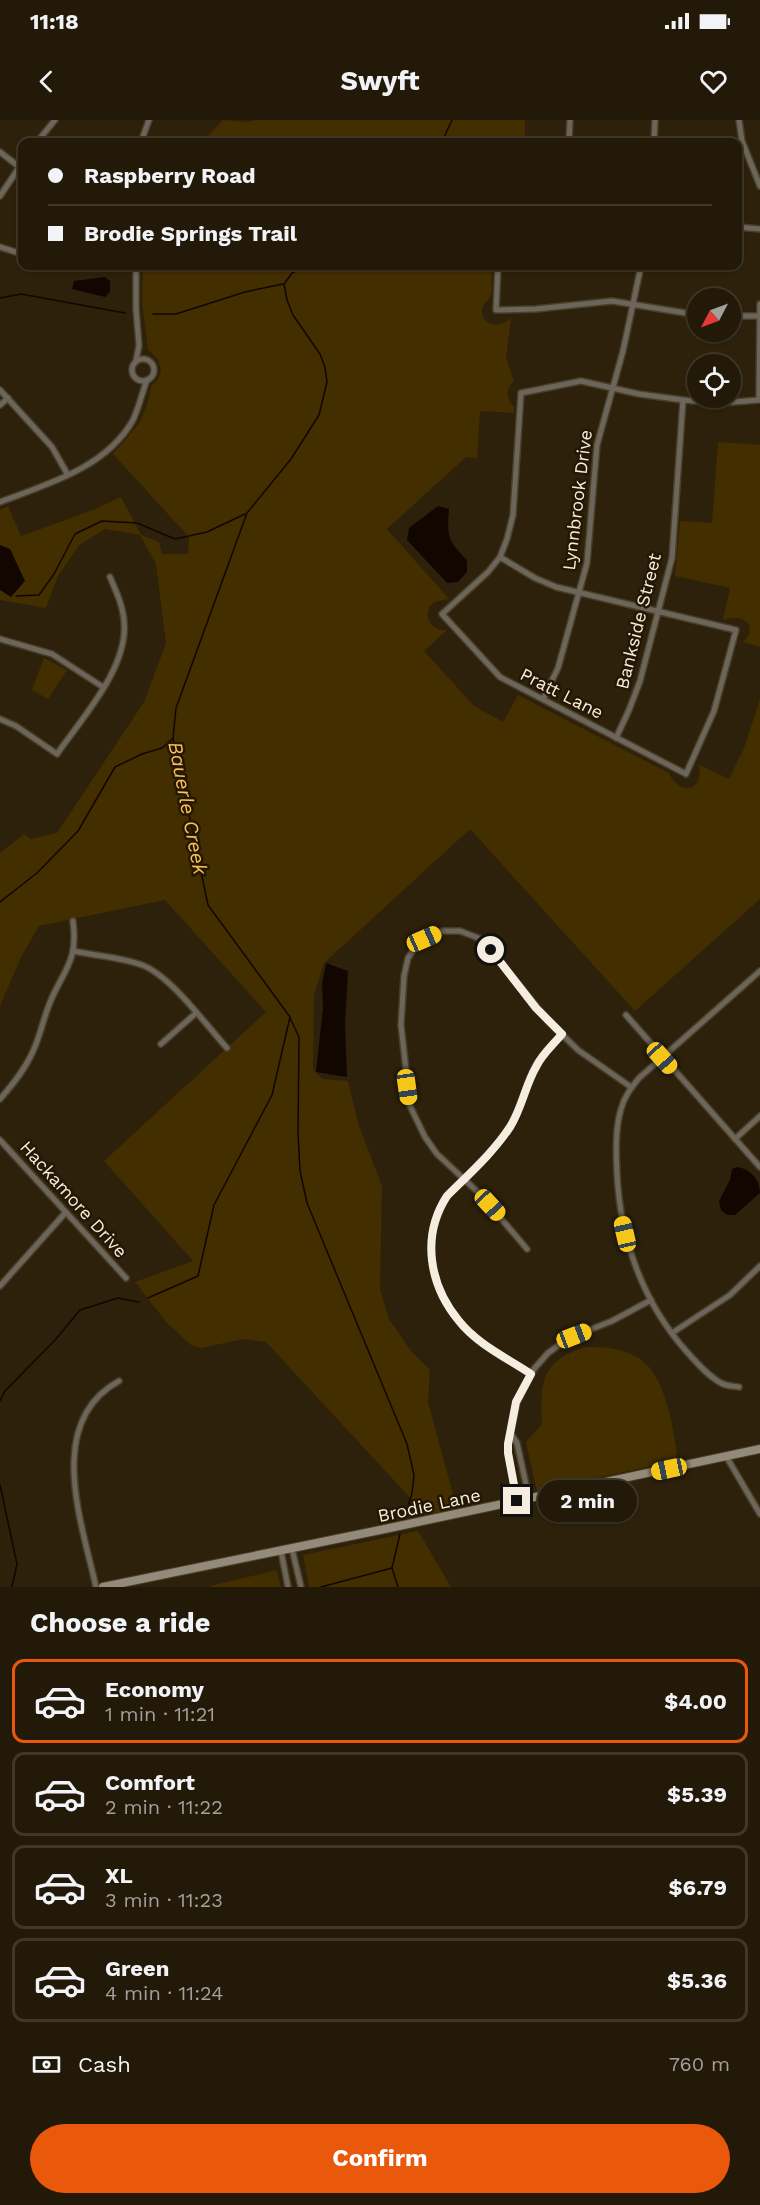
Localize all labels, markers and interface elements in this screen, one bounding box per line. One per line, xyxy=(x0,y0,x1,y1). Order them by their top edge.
text: 11:18 xyxy=(30,9,79,34)
icon: back xyxy=(30,65,63,98)
text: Swyft xyxy=(341,65,419,97)
icon: heart xyxy=(697,65,730,98)
text: Raspberry Road xyxy=(84,163,256,188)
text: Brodie Springs Trail xyxy=(84,221,297,246)
north arrow xyxy=(687,288,741,342)
map controls xyxy=(687,288,741,408)
button: locate xyxy=(687,354,741,408)
street label: Lynnbrook Drive xyxy=(558,429,596,571)
street label: Bankside Street xyxy=(611,550,665,691)
street label: Pratt Lane xyxy=(517,663,607,723)
water label: Bauerle Creek xyxy=(163,739,213,878)
car xyxy=(404,923,444,955)
route start xyxy=(477,936,504,963)
car xyxy=(643,1039,681,1077)
car xyxy=(396,1068,418,1106)
street label: Hackamore Drive xyxy=(16,1136,132,1262)
car xyxy=(471,1186,509,1224)
car xyxy=(612,1214,638,1254)
car xyxy=(554,1321,594,1351)
car xyxy=(650,1456,688,1482)
callout: 2 min xyxy=(538,1480,637,1522)
street label: Brodie Lane xyxy=(376,1484,482,1526)
route end xyxy=(503,1487,530,1514)
text: 2 min xyxy=(560,1489,615,1513)
text: Choose a ride xyxy=(30,1607,210,1639)
icon: car xyxy=(33,1674,87,1728)
text: Economy xyxy=(105,1677,204,1702)
text: $4.00 xyxy=(664,1689,727,1714)
text: 1 min · 11:21 xyxy=(105,1702,215,1726)
icon: car xyxy=(33,1767,87,1821)
text: Comfort xyxy=(105,1770,195,1795)
text: $5.39 xyxy=(667,1782,727,1807)
text: 2 min · 11:22 xyxy=(105,1795,223,1819)
icon: car xyxy=(33,1860,87,1914)
text: XL xyxy=(105,1863,133,1888)
text: $6.79 xyxy=(669,1875,727,1900)
text: 3 min · 11:23 xyxy=(105,1888,223,1912)
icon: car xyxy=(33,1953,87,2007)
text: Green xyxy=(105,1956,169,1981)
text: $5.36 xyxy=(667,1968,727,1993)
text: 4 min · 11:24 xyxy=(105,1981,223,2005)
icon: cash xyxy=(30,2048,63,2081)
text: Cash xyxy=(78,2052,131,2077)
text: 760 m xyxy=(669,2052,730,2076)
button: Confirm xyxy=(30,2124,730,2193)

